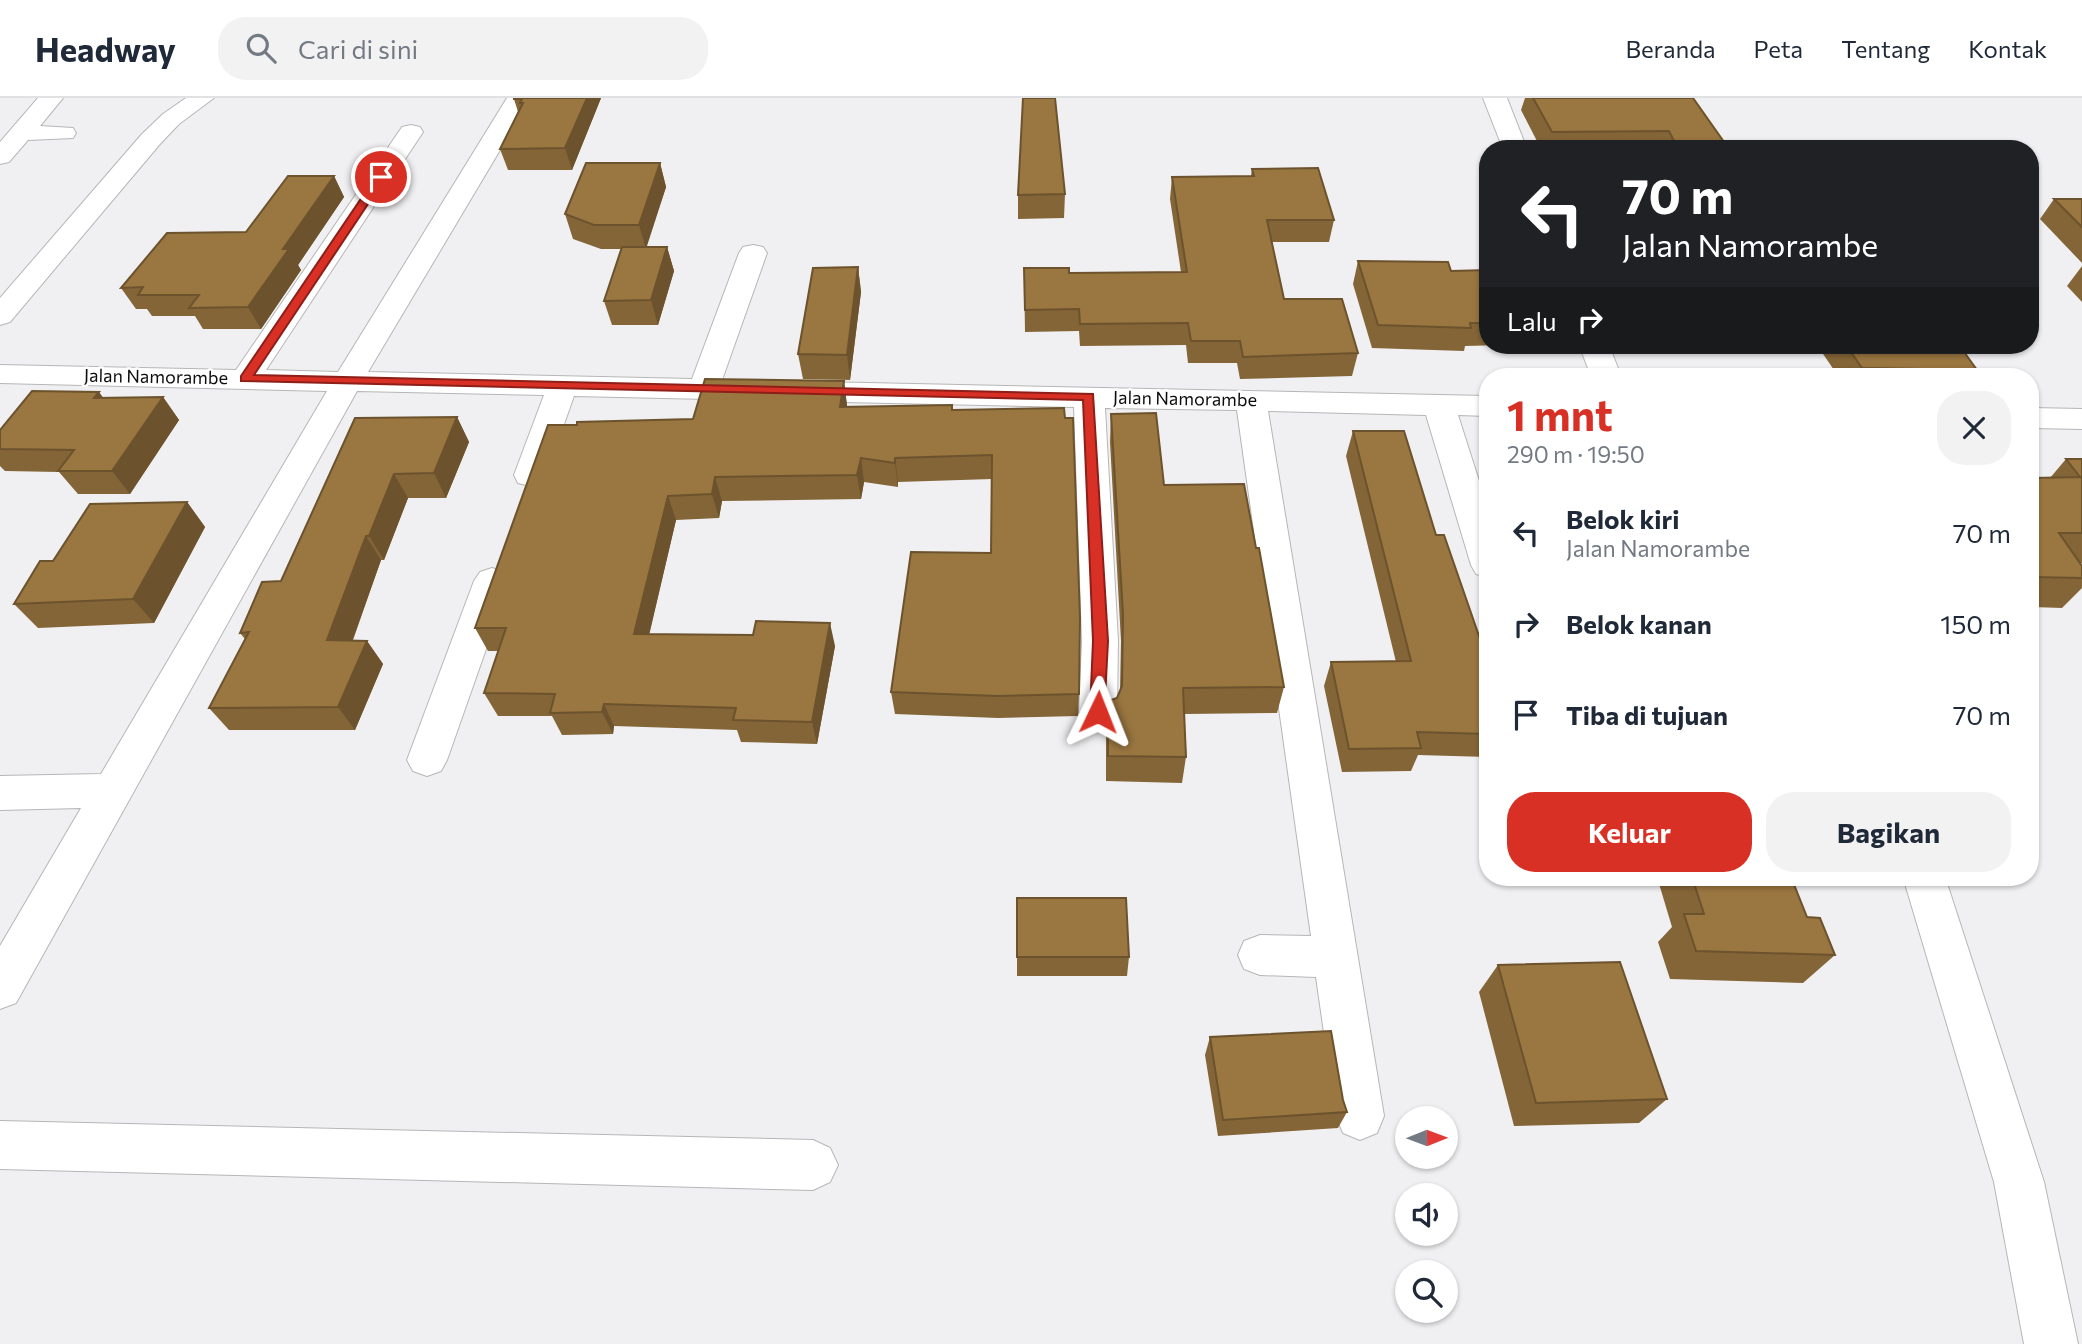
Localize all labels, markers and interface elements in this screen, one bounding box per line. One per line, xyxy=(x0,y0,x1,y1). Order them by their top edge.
search box xyxy=(218,17,708,80)
text: Headway xyxy=(35,28,176,69)
icon: search xyxy=(242,29,280,67)
text: Cari di sini xyxy=(298,33,418,64)
text: Beranda xyxy=(1625,34,1716,63)
text: Peta xyxy=(1754,34,1803,63)
text: Tentang xyxy=(1841,34,1930,63)
text: Kontak xyxy=(1968,34,2047,63)
pin xyxy=(351,147,411,207)
icon: arrive xyxy=(362,158,400,196)
text: 70 m xyxy=(1622,164,1733,224)
icon: left xyxy=(1507,168,1598,259)
text: Jalan Namorambe xyxy=(1622,224,1878,264)
icon: right xyxy=(1571,301,1609,339)
text: Lalu xyxy=(1507,305,1557,336)
street label: Jalan Namorambe xyxy=(84,364,228,388)
street label: Jalan Namorambe xyxy=(1113,386,1257,410)
text: 1 mnt xyxy=(1507,388,1613,440)
button: close xyxy=(1937,391,2011,465)
text: 290 m · 19:50 xyxy=(1507,440,1645,468)
text: Belok kiri xyxy=(1566,503,1680,534)
icon: left xyxy=(1507,514,1545,552)
text: 70 m xyxy=(1953,517,2011,548)
text: Jalan Namorambe xyxy=(1566,534,1750,562)
icon: right xyxy=(1507,605,1545,643)
text: Belok kanan xyxy=(1566,608,1712,639)
text: 150 m xyxy=(1940,608,2011,639)
position arrow xyxy=(1061,675,1135,749)
icon: arrive xyxy=(1507,696,1545,734)
text: Tiba di tujuan xyxy=(1566,699,1728,730)
text: 70 m xyxy=(1953,699,2011,730)
button: Keluar xyxy=(1507,792,1752,872)
button: Bagikan xyxy=(1766,792,2011,872)
north arrow xyxy=(1395,1106,1458,1169)
map controls xyxy=(1395,1106,1458,1323)
button: sound xyxy=(1395,1183,1458,1246)
button: search xyxy=(1395,1260,1458,1323)

